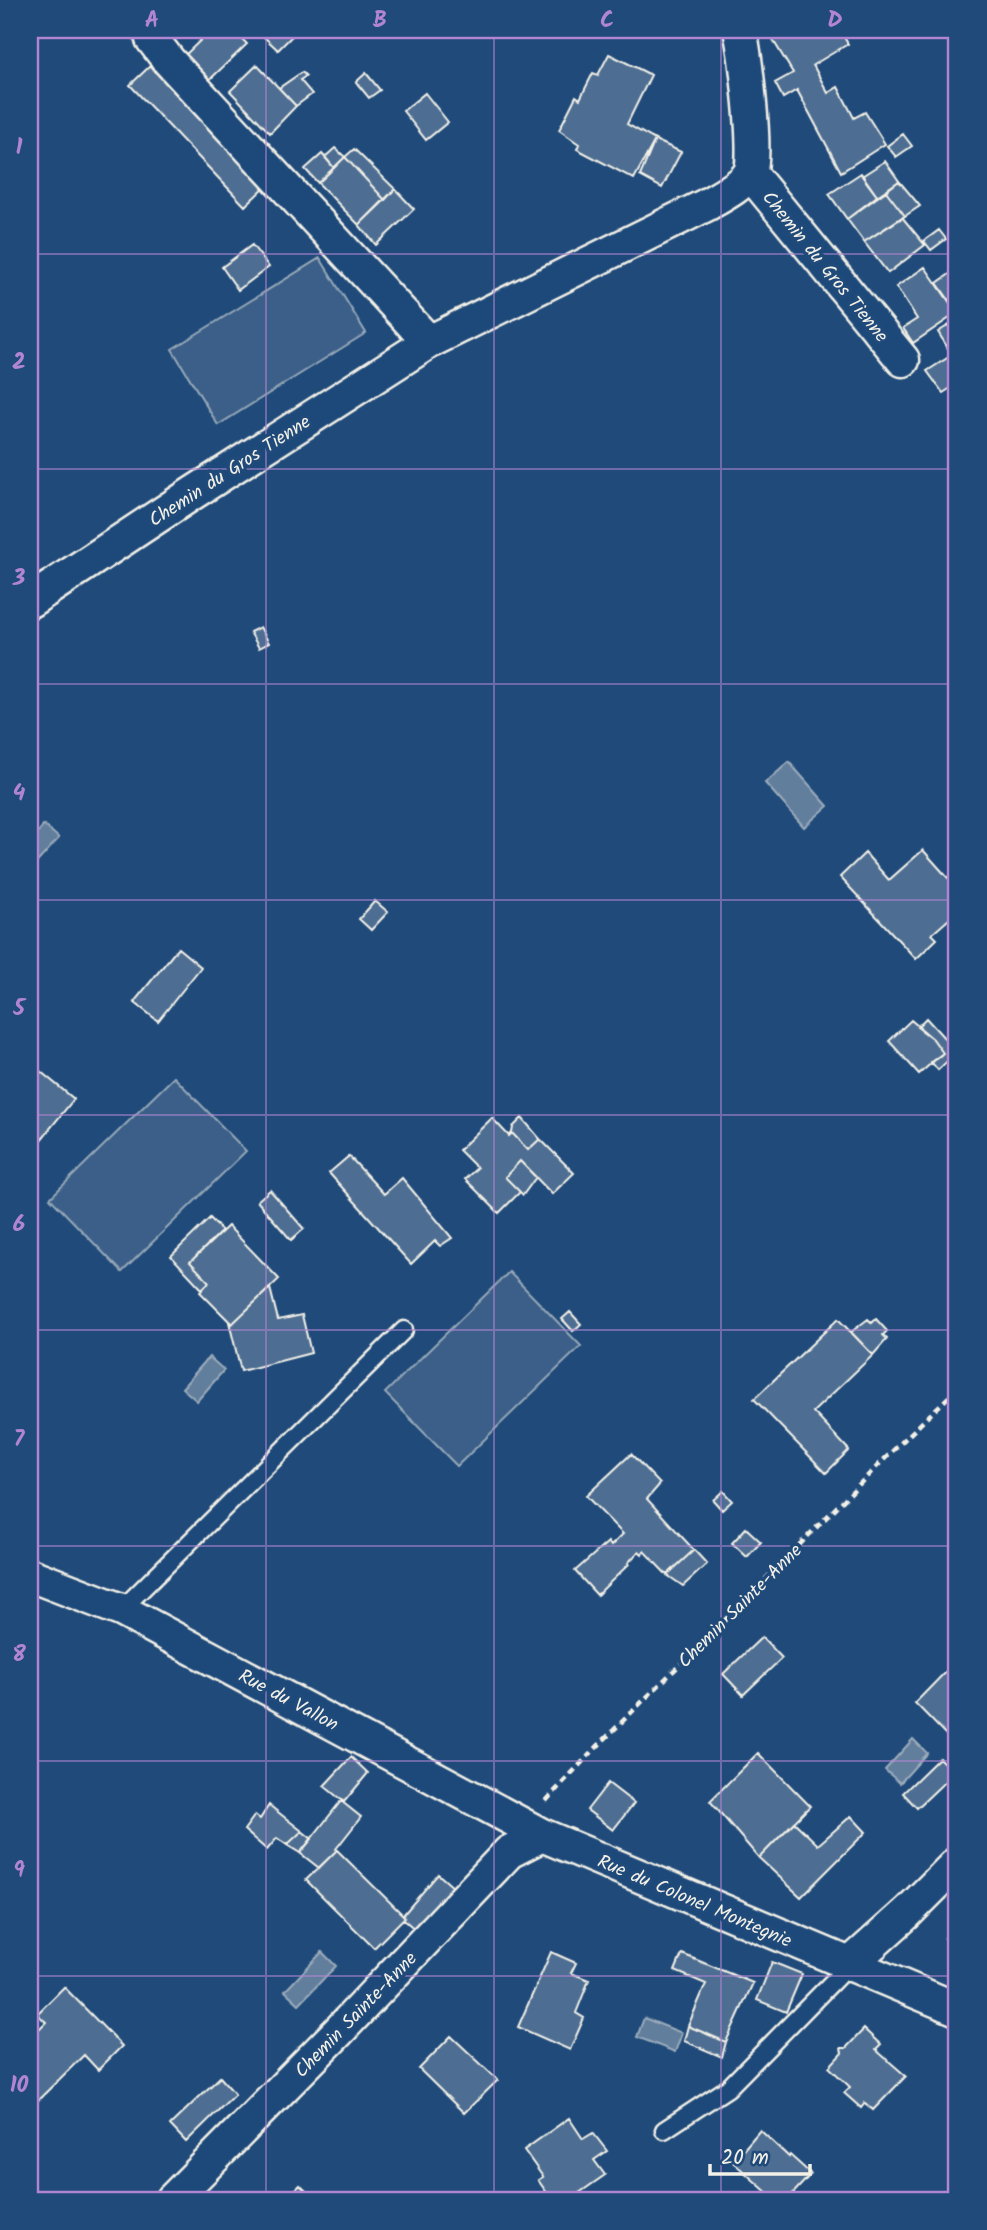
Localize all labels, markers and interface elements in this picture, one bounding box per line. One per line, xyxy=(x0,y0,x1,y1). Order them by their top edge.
text: A xyxy=(145,3,159,39)
text: B xyxy=(373,3,387,39)
text: C xyxy=(600,3,614,39)
text: D xyxy=(827,3,843,39)
text: 1 xyxy=(16,130,23,166)
street label: Chemin du Gros Tienne xyxy=(754,185,896,350)
text: 2 xyxy=(12,345,26,381)
street label: Chemin du Gros Tienne xyxy=(143,408,317,535)
text: 3 xyxy=(12,561,26,597)
text: 4 xyxy=(13,776,26,812)
text: 5 xyxy=(12,991,27,1027)
text: 6 xyxy=(13,1207,25,1243)
text: 7 xyxy=(14,1422,26,1458)
street label: Chemin Sainte-Anne xyxy=(671,1537,810,1676)
text: 8 xyxy=(12,1637,26,1673)
street label: Rue du Vallon xyxy=(233,1662,344,1740)
street label: Rue du Colonel Montegnie xyxy=(592,1847,797,1957)
text: 9 xyxy=(13,1853,25,1889)
street label: Chemin Sainte-Anne xyxy=(288,1945,425,2086)
text: 10 xyxy=(10,2068,29,2104)
scale bar xyxy=(710,2132,810,2176)
text: 20 m xyxy=(721,2142,769,2175)

